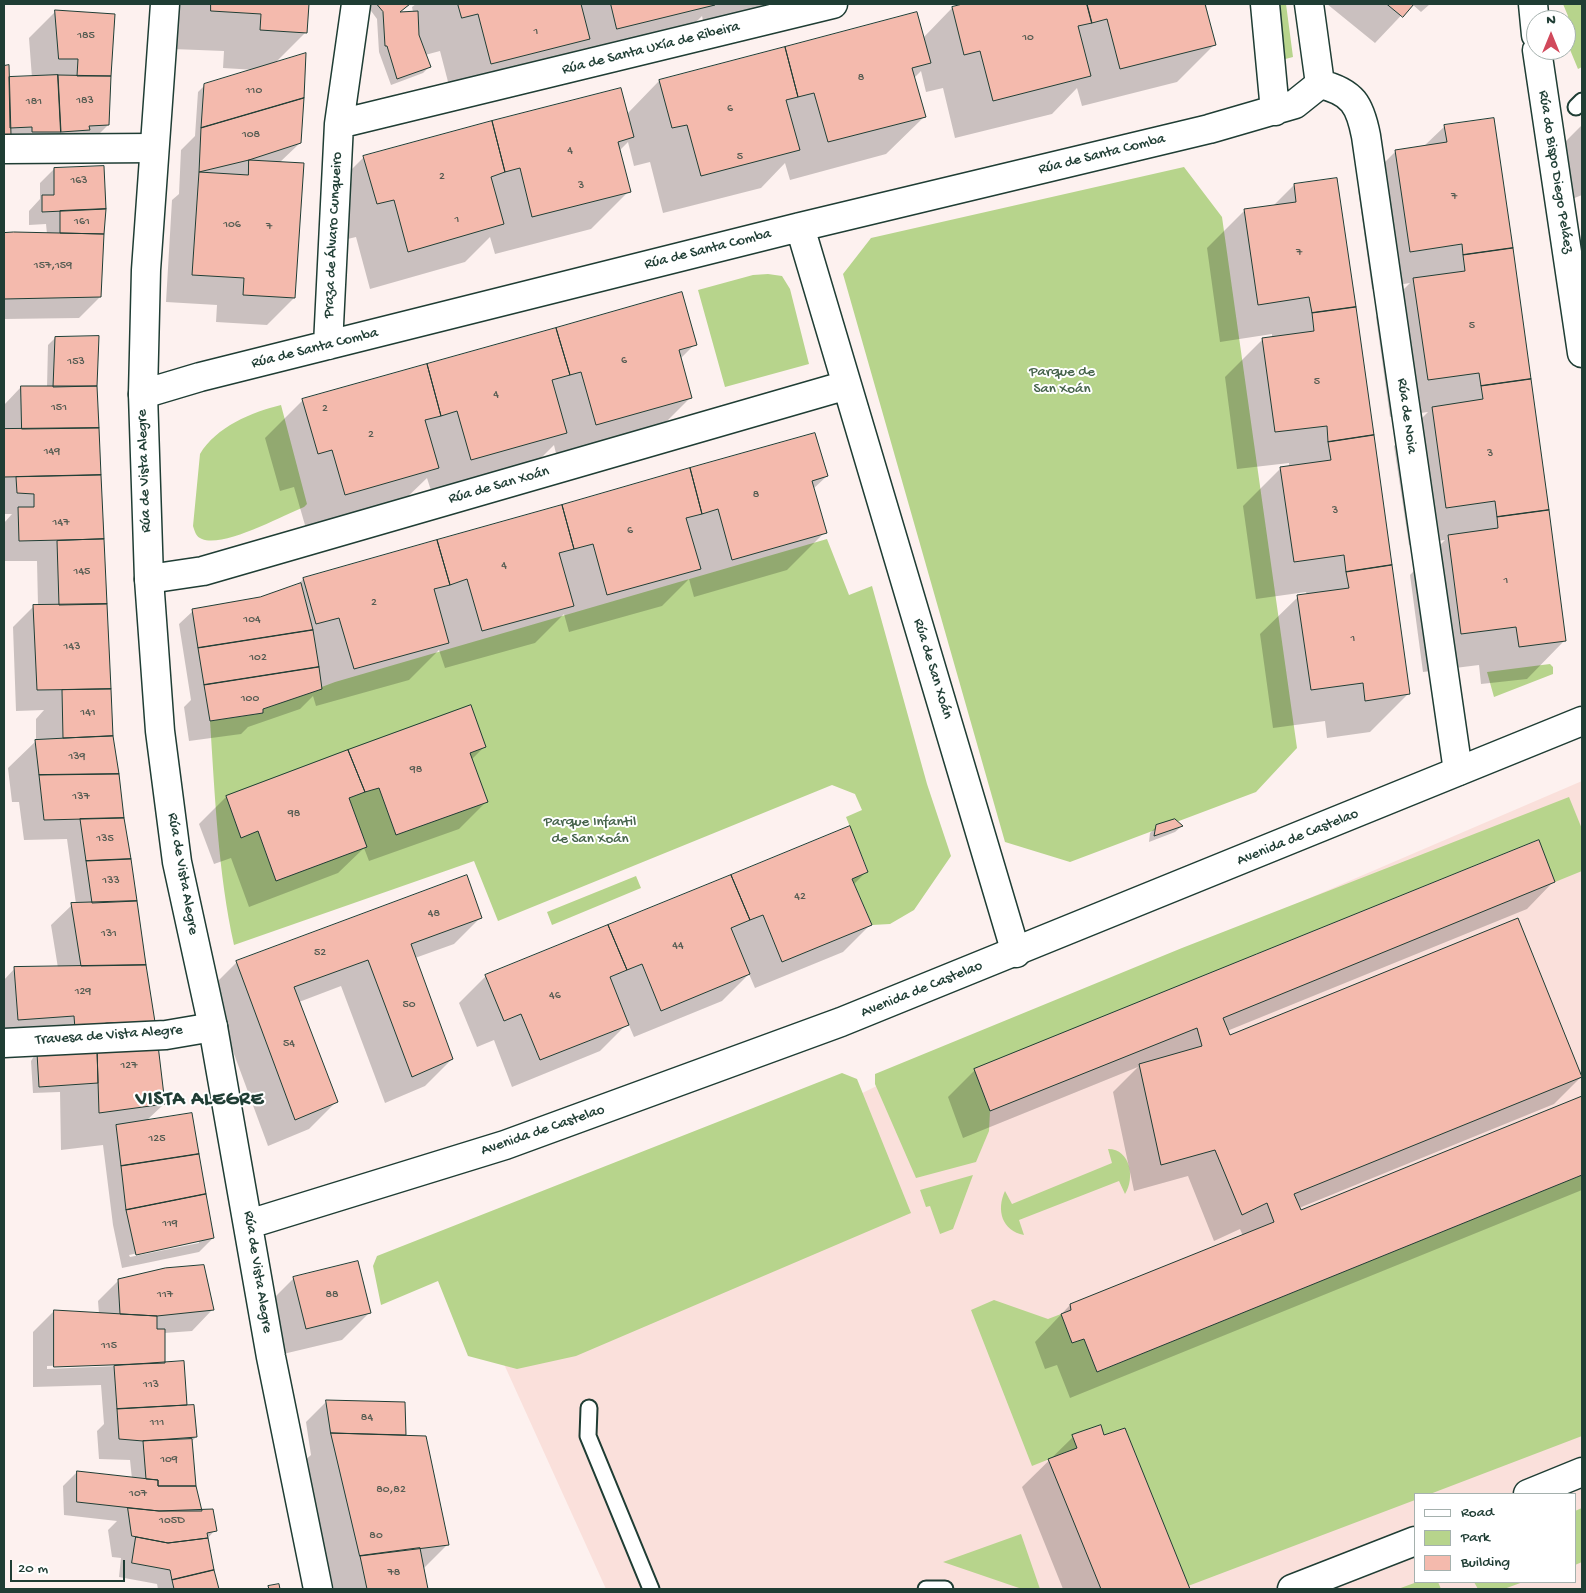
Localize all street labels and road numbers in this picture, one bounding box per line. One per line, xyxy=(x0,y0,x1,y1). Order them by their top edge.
street label: Rúa de Santa Uxía de Ribeira xyxy=(560,18,742,80)
street label: Rúa do Bispo Diego Peláez xyxy=(1533,89,1577,255)
street label: Rúa de Santa Comba xyxy=(1037,131,1167,179)
street label: Praza de Álvaro Cunqueiro xyxy=(321,151,347,319)
street label: Rúa de Santa Comba xyxy=(643,226,773,274)
street label: Rúa de Santa Comba xyxy=(250,325,380,373)
street label: Rúa de Noia xyxy=(1392,377,1420,455)
street label: Rúa de Vista Alegre xyxy=(134,409,156,533)
street label: Rúa de San Xoán xyxy=(447,463,551,509)
street label: Rúa de San Xoán xyxy=(908,617,956,721)
street label: Avenida de Castelao xyxy=(1235,805,1361,871)
street label: Rúa de Vista Alegre xyxy=(162,812,202,936)
street label: Avenida de Castelao xyxy=(859,957,985,1023)
street label: Travesa de Vista Alegre xyxy=(35,1022,183,1050)
street label: Avenida de Castelao xyxy=(479,1101,607,1161)
street label: Rúa de Vista Alegre xyxy=(238,1210,276,1334)

